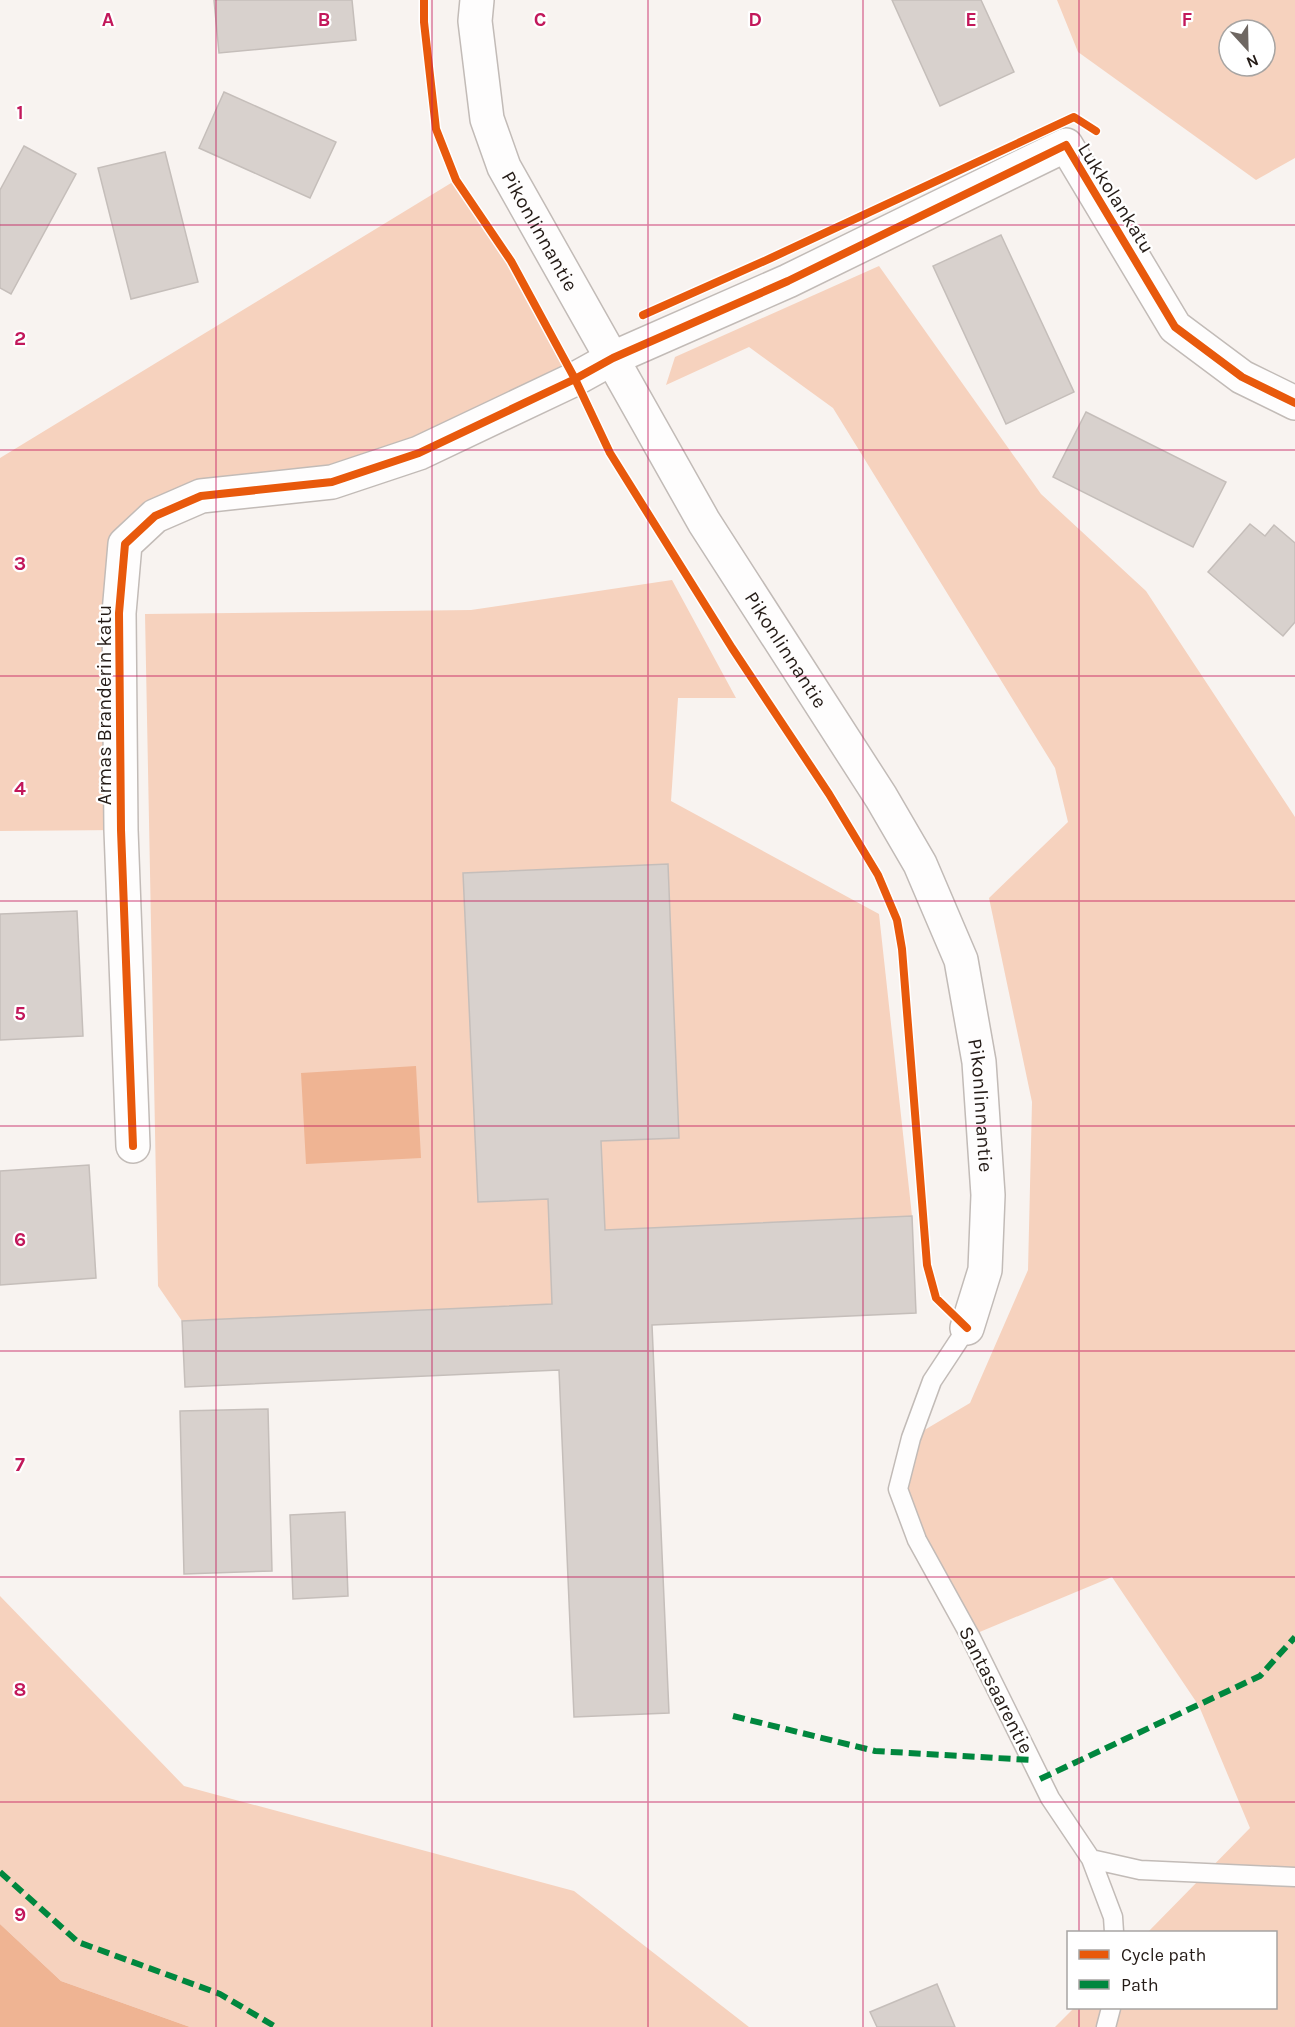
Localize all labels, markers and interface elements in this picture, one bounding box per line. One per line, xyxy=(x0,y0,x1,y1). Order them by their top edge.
text: A xyxy=(102,8,115,31)
text: B xyxy=(318,8,330,31)
text: C xyxy=(534,8,546,31)
text: D xyxy=(748,8,762,31)
text: E xyxy=(965,8,977,31)
text: F xyxy=(1182,8,1193,31)
north arrow xyxy=(1217,18,1277,78)
text: N xyxy=(1244,50,1261,72)
text: 1 xyxy=(16,101,24,124)
street label: Lukkolankatu xyxy=(1073,139,1159,257)
street label: Pikonlinnantie xyxy=(497,167,583,295)
text: 2 xyxy=(14,327,26,350)
text: 3 xyxy=(14,552,26,575)
street label: Pikonlinnantie xyxy=(740,587,832,712)
street label: Armas Branderin katu xyxy=(93,605,116,805)
text: 4 xyxy=(14,777,26,800)
text: 5 xyxy=(14,1002,26,1025)
street label: Pikonlinnantie xyxy=(964,1037,998,1173)
text: 6 xyxy=(14,1228,26,1251)
text: 7 xyxy=(15,1453,25,1476)
street label: Santasaarentie xyxy=(954,1623,1038,1757)
text: 8 xyxy=(14,1678,26,1701)
text: 9 xyxy=(14,1903,26,1926)
legend xyxy=(1067,1931,1277,2009)
text: Cycle path xyxy=(1121,1944,1206,1966)
text: Path xyxy=(1121,1974,1159,1996)

